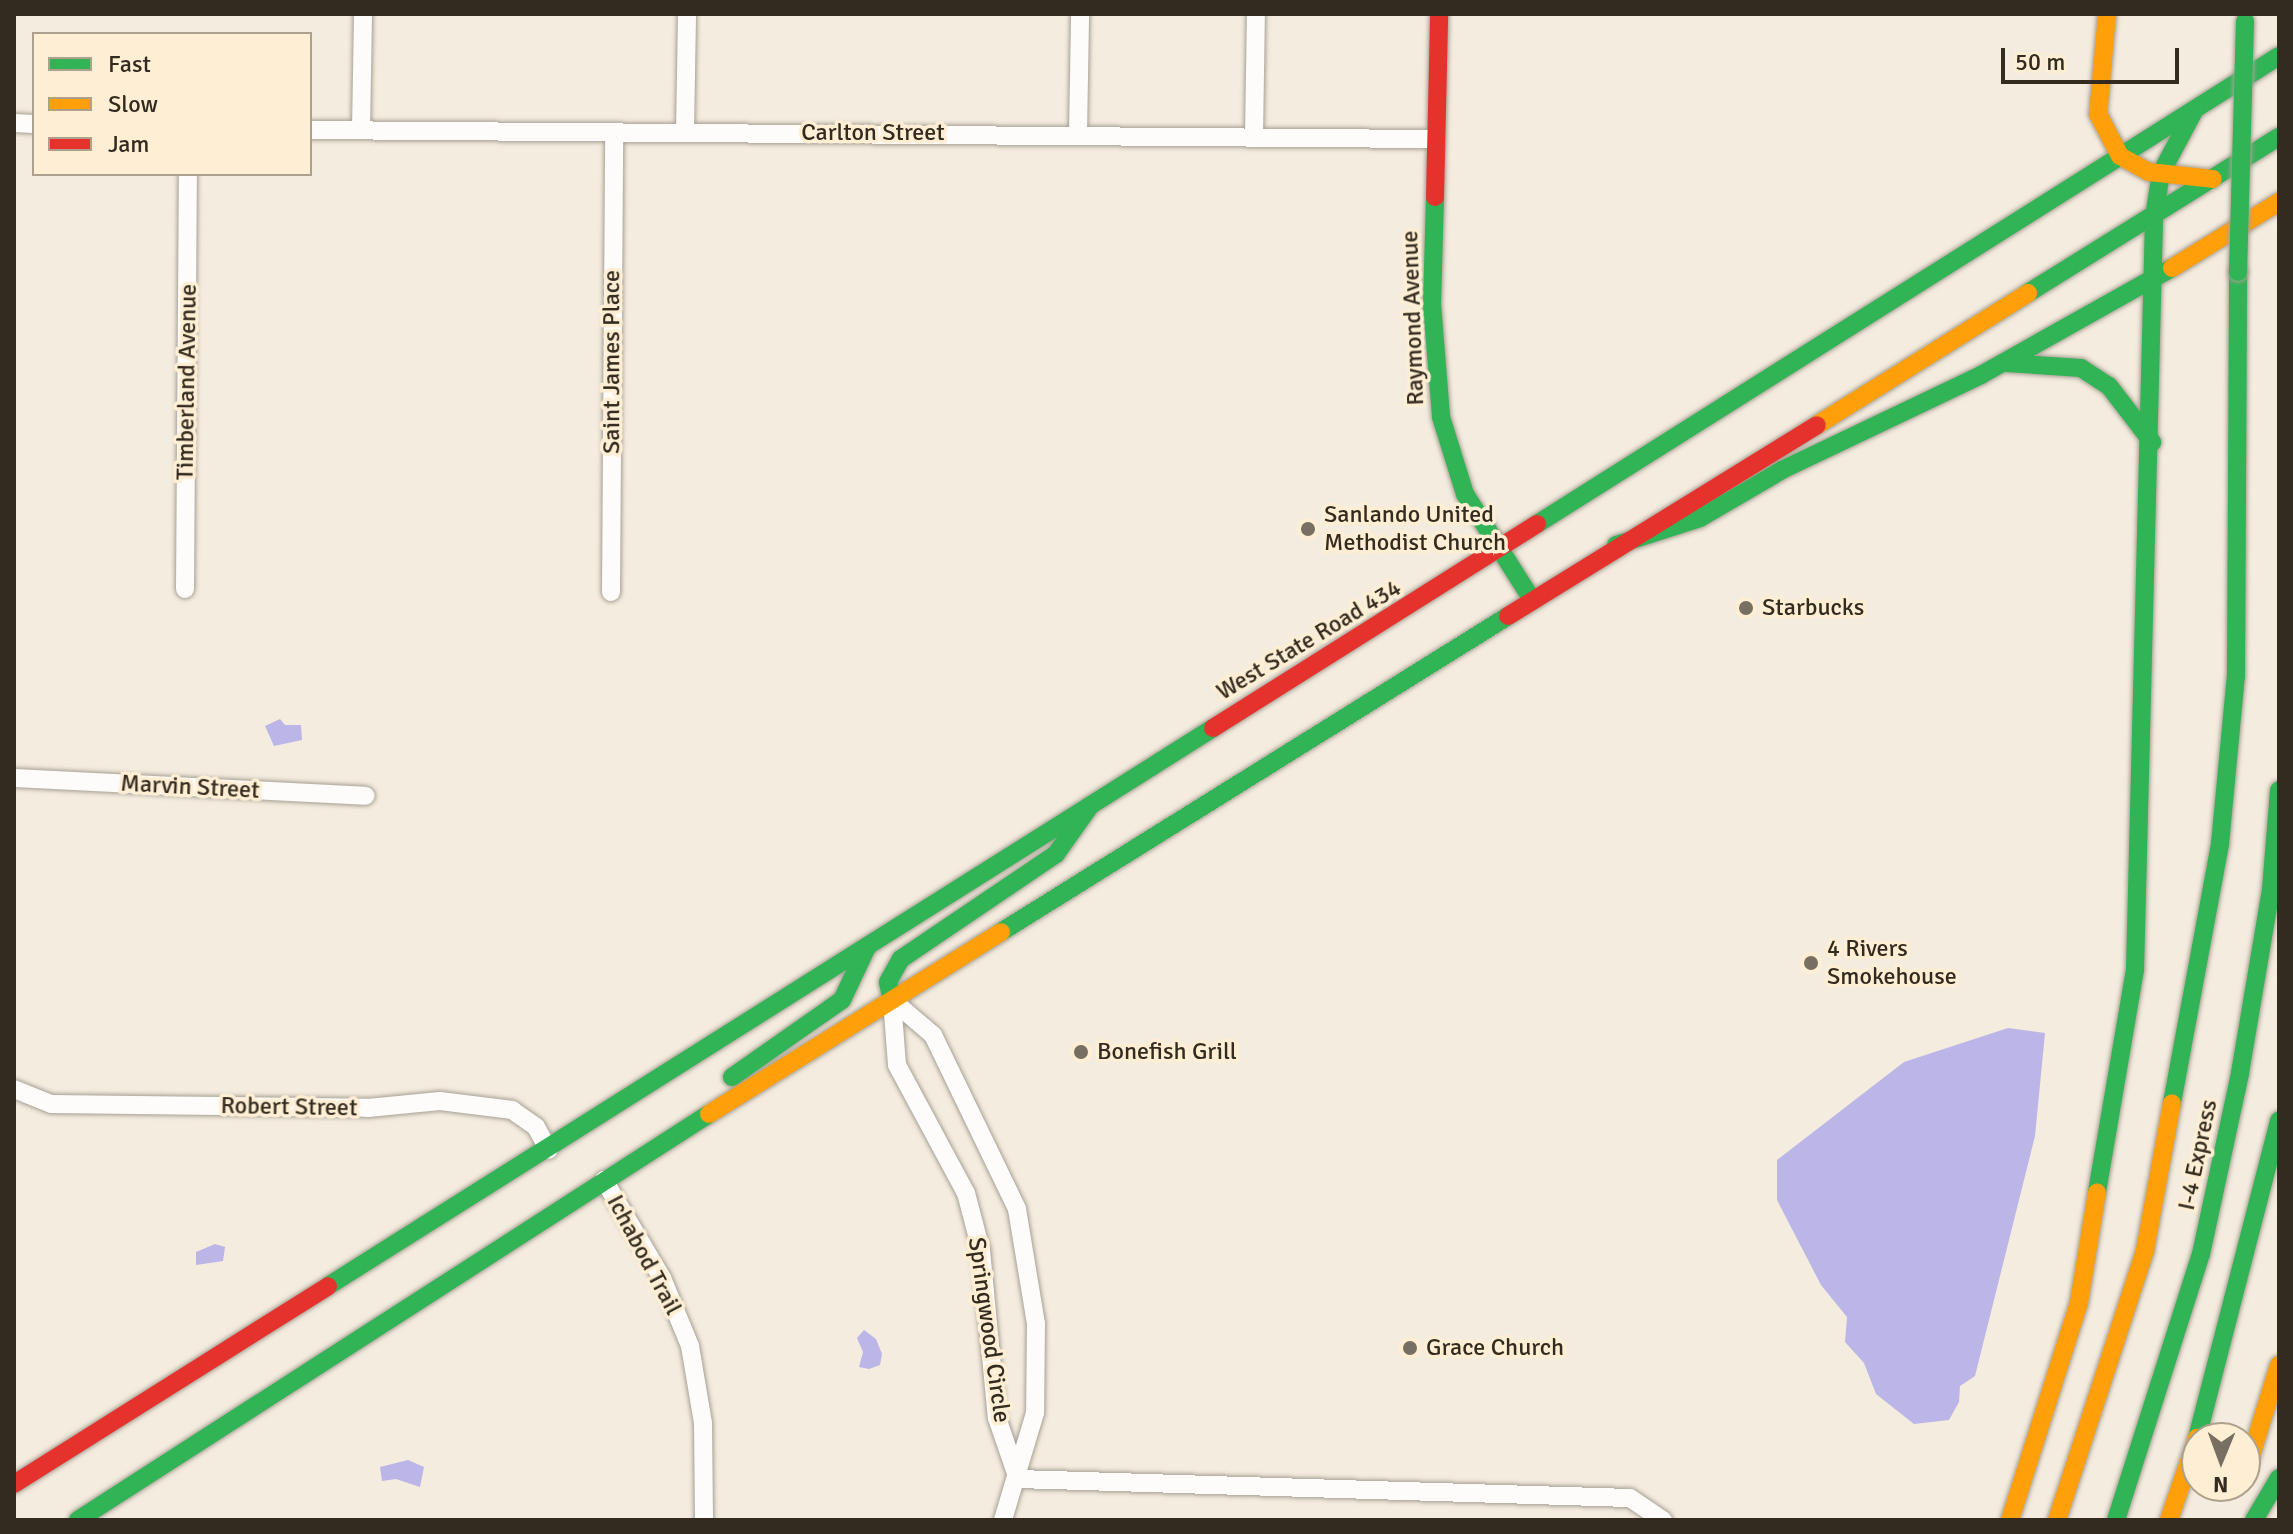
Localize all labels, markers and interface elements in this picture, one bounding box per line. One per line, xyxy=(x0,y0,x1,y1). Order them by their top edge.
legend xyxy=(32,32,312,176)
scale bar xyxy=(2005,32,2183,82)
text: 50 m xyxy=(2015,47,2065,77)
text: Fast xyxy=(108,49,151,79)
text: Slow xyxy=(108,89,158,119)
street label: Carlton Street xyxy=(801,119,945,147)
text: Jam xyxy=(108,129,149,159)
street label: Raymond Avenue xyxy=(1396,230,1430,406)
street label: Saint James Place xyxy=(598,270,626,454)
street label: Timberland Avenue xyxy=(171,284,203,480)
place label: Sanlando United Methodist Church xyxy=(1324,501,1506,557)
marker: Sanlando United Methodist Church xyxy=(1299,520,1317,538)
street label: West State Road 434 xyxy=(1211,574,1407,706)
place label: Starbucks xyxy=(1762,594,1864,622)
marker: Starbucks xyxy=(1737,599,1755,617)
street label: Marvin Street xyxy=(120,769,260,805)
place label: 4 Rivers Smokehouse xyxy=(1827,935,1957,991)
marker: 4 Rivers Smokehouse xyxy=(1802,954,1820,972)
place label: Bonefish Grill xyxy=(1097,1038,1237,1066)
marker: Bonefish Grill xyxy=(1072,1043,1090,1061)
street label: Robert Street xyxy=(220,1091,358,1123)
street label: I-4 Express xyxy=(2172,1097,2224,1213)
street label: Ichabod Trail xyxy=(600,1190,688,1320)
street label: Springwood Circle xyxy=(962,1235,1016,1425)
place label: Grace Church xyxy=(1426,1334,1564,1362)
marker: Grace Church xyxy=(1401,1339,1419,1357)
north arrow xyxy=(2181,1422,2261,1502)
text: N xyxy=(2213,1471,2228,1498)

